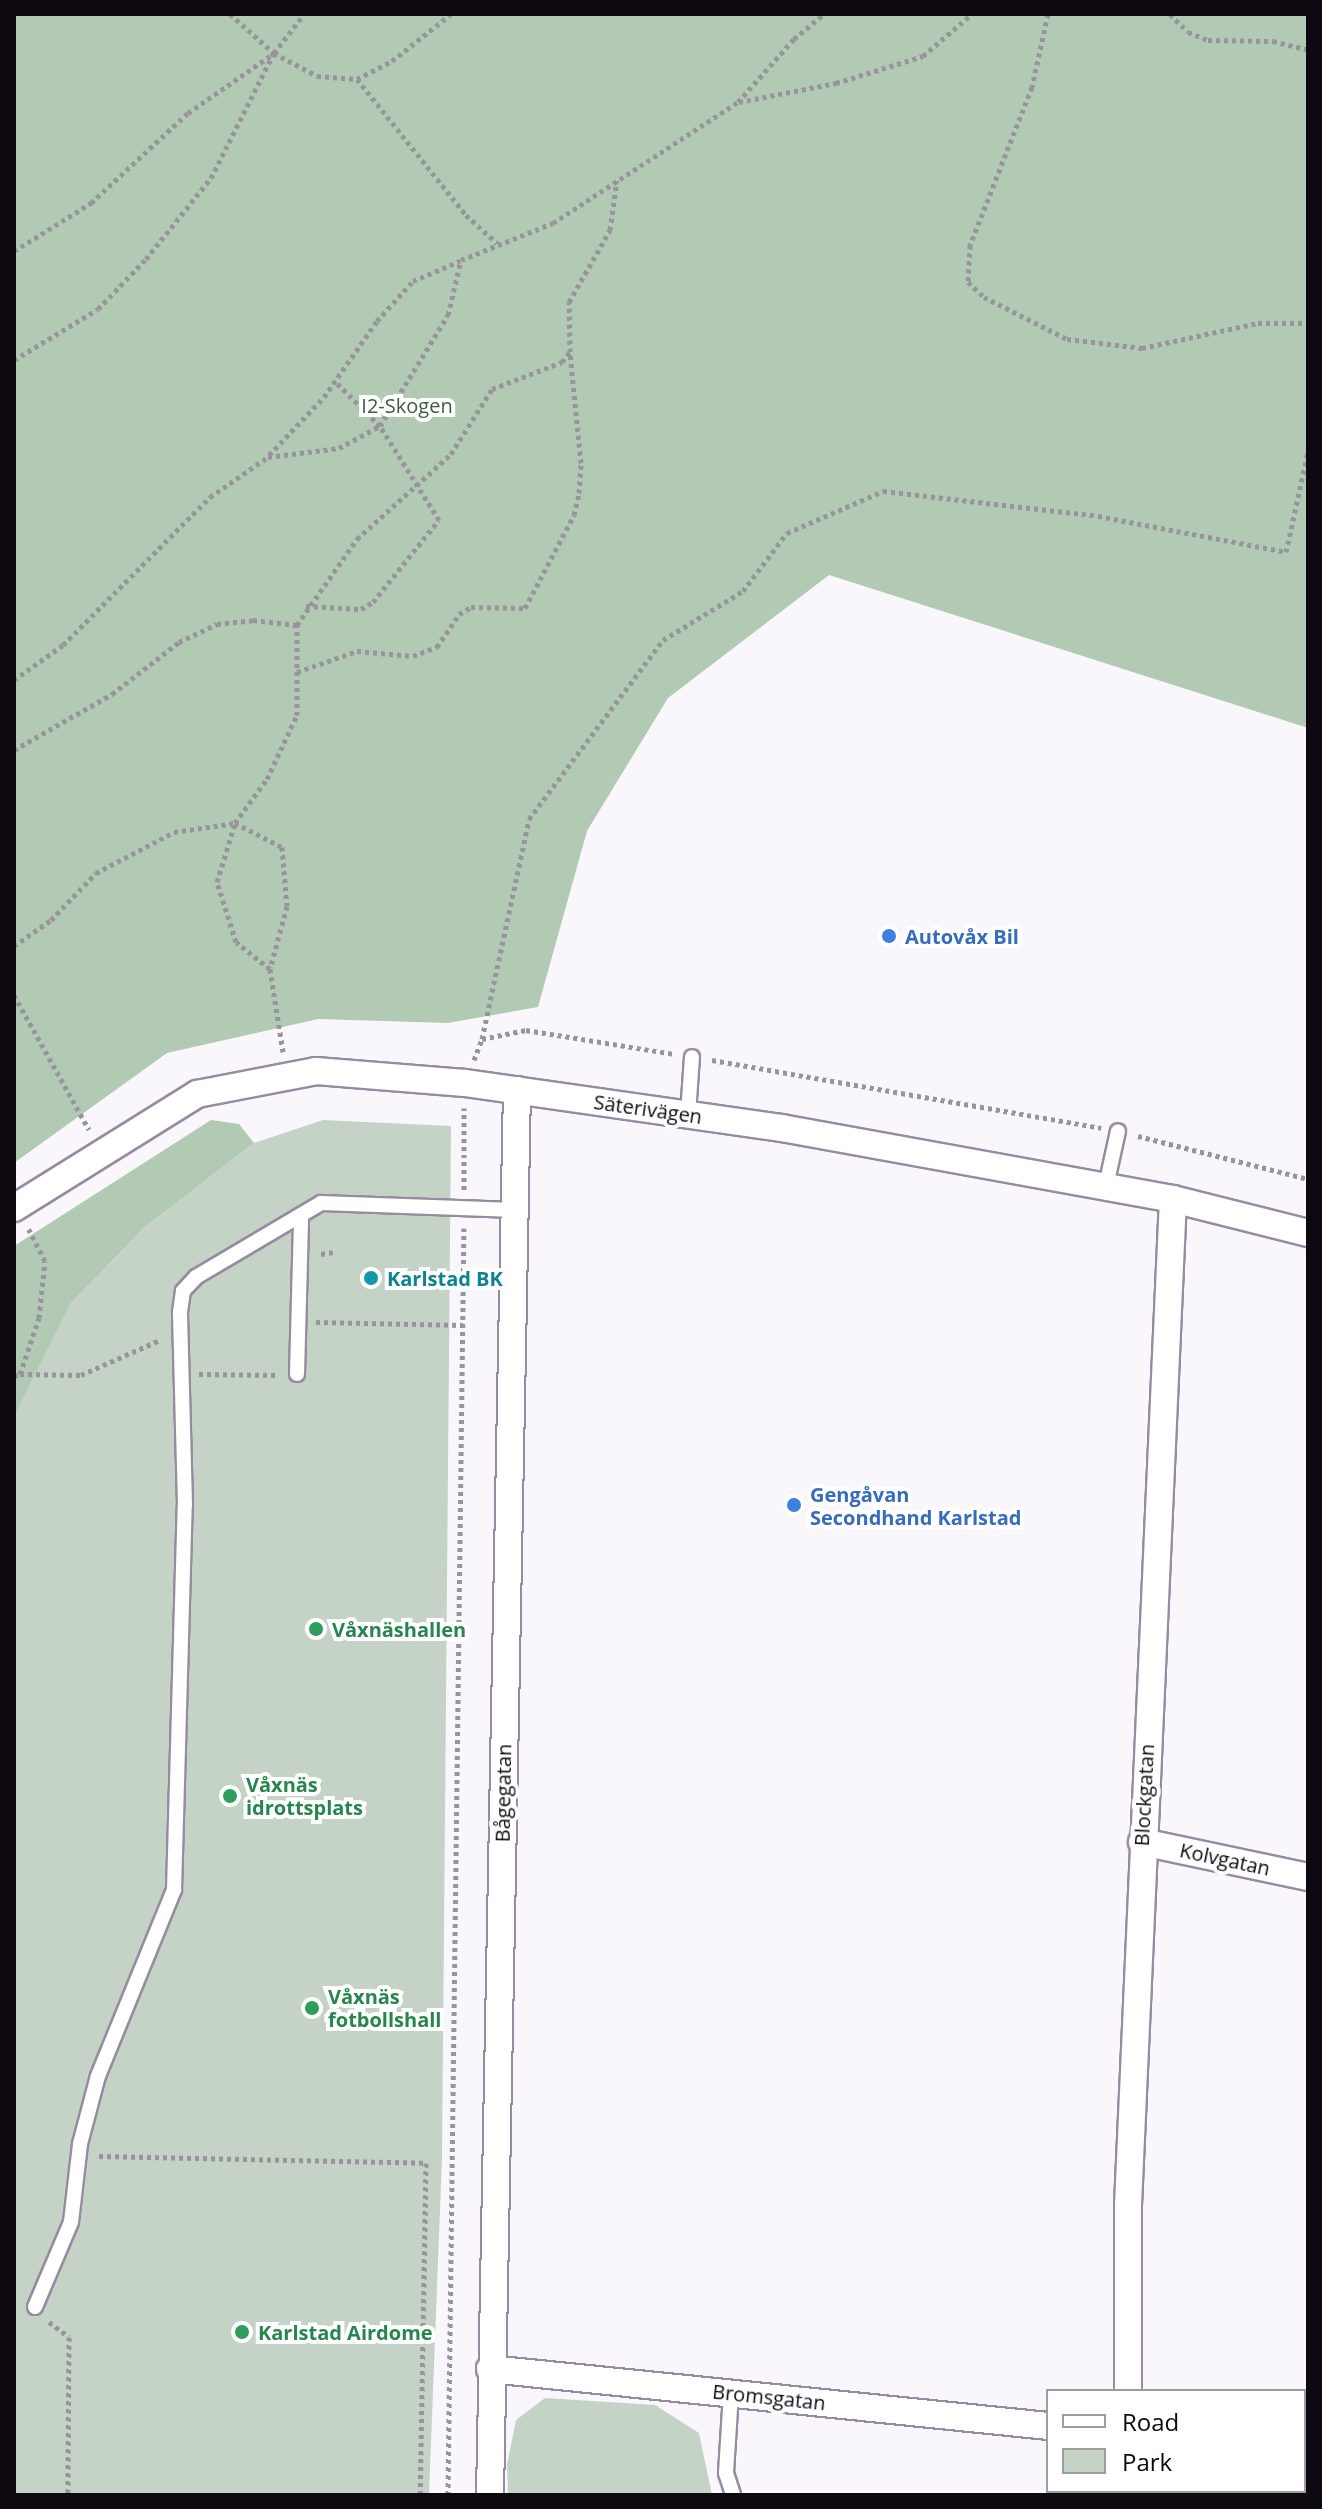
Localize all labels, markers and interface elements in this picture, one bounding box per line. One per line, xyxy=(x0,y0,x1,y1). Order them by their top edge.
park label: I2-Skogen xyxy=(361,393,453,417)
place label: Autovåx Bil xyxy=(905,924,1019,948)
marker: Autovåx Bil xyxy=(880,927,898,945)
street label: Säterivägen xyxy=(592,1090,704,1128)
place label: Karlstad BK xyxy=(387,1266,503,1290)
marker: Karlstad BK xyxy=(362,1269,380,1287)
place label: Gengåvan Secondhand Karlstad xyxy=(810,1482,1021,1529)
marker: Gengåvan Secondhand Karlstad xyxy=(785,1496,803,1514)
place label: Våxnäshallen xyxy=(332,1617,466,1641)
marker: Våxnäshallen xyxy=(307,1620,325,1638)
street label: Bågegatan xyxy=(490,1743,516,1843)
street label: Blockgatan xyxy=(1129,1743,1159,1847)
place label: Våxnäs idrottsplats xyxy=(246,1772,363,1819)
marker: Våxnäs idrottsplats xyxy=(221,1787,239,1805)
street label: Kolvgatan xyxy=(1178,1838,1272,1880)
place label: Våxnäs fotbollshall xyxy=(328,1984,441,2031)
marker: Våxnäs fotbollshall xyxy=(303,1999,321,2017)
place label: Karlstad Airdome xyxy=(258,2320,433,2344)
marker: Karlstad Airdome xyxy=(233,2323,251,2341)
street label: Bromsgatan xyxy=(711,2379,827,2415)
legend xyxy=(1046,2389,1306,2493)
text: Road xyxy=(1122,2405,1179,2438)
text: Park xyxy=(1122,2445,1172,2478)

